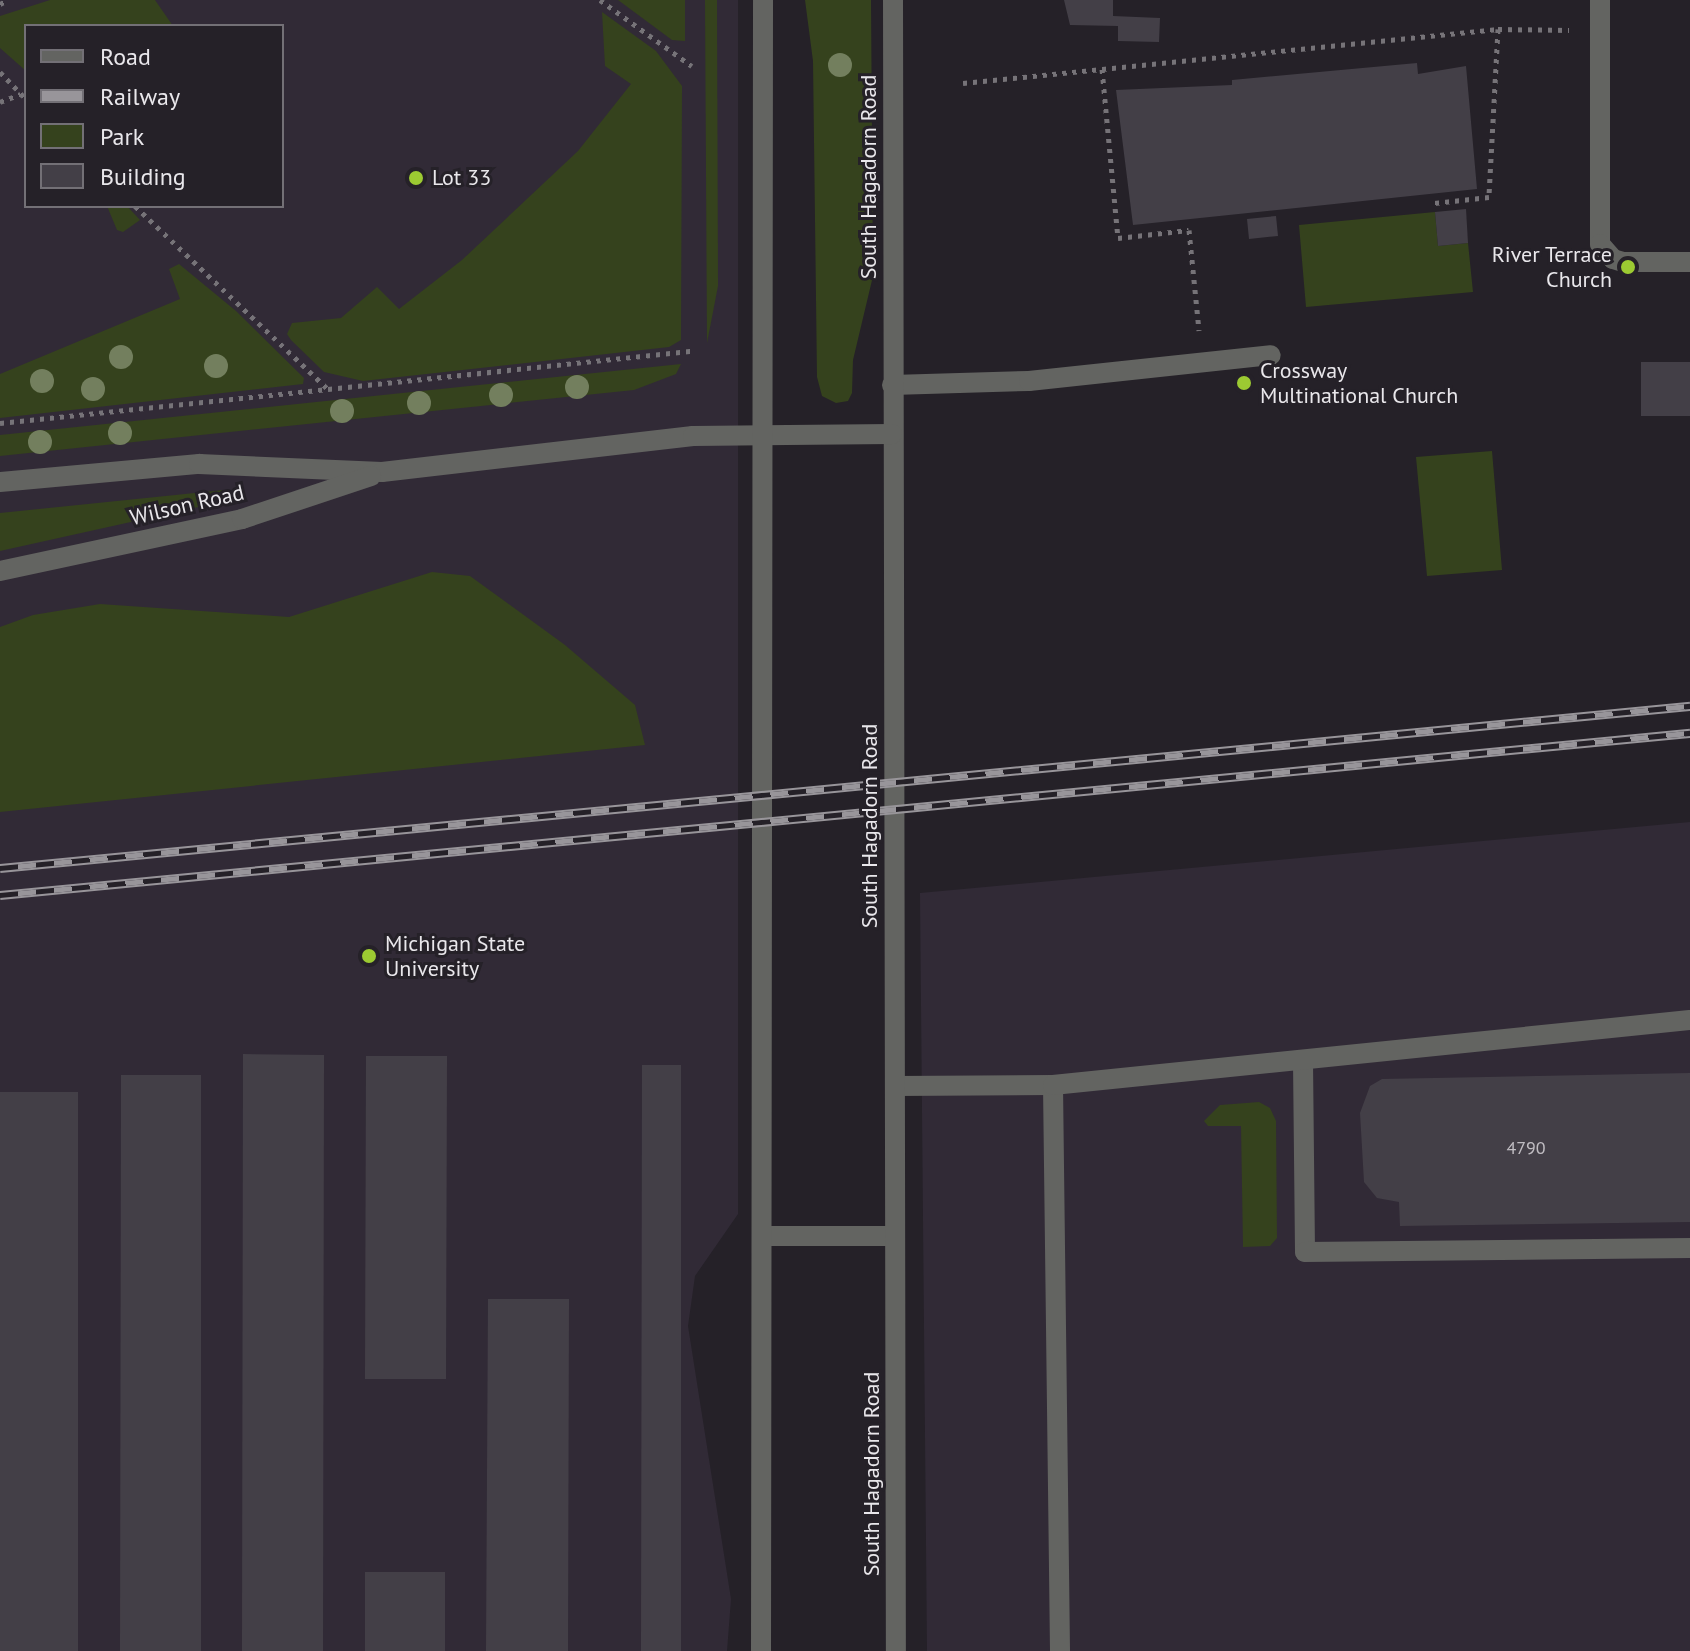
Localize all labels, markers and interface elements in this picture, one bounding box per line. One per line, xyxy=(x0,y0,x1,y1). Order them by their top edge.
legend xyxy=(24,24,284,208)
text: Road xyxy=(100,41,151,72)
street label: South Hagadorn Road xyxy=(856,75,882,279)
text: Railway xyxy=(100,81,180,112)
text: Park xyxy=(100,121,144,152)
text: Building xyxy=(100,161,186,192)
place label: Lot 33 xyxy=(432,165,491,191)
marker: Lot 33 xyxy=(407,169,425,187)
place label: River Terrace Church xyxy=(1491,241,1612,292)
marker: River Terrace Church xyxy=(1619,258,1637,276)
place label: Crossway Multinational Church xyxy=(1260,357,1458,408)
marker: Crossway Multinational Church xyxy=(1235,374,1253,392)
street label: Wilson Road xyxy=(127,479,247,531)
street label: South Hagadorn Road xyxy=(857,724,883,928)
place label: Michigan State University xyxy=(385,930,525,982)
marker: Michigan State University xyxy=(360,947,378,965)
house number: 4790 xyxy=(1506,1137,1546,1159)
street label: South Hagadorn Road xyxy=(859,1372,885,1576)

